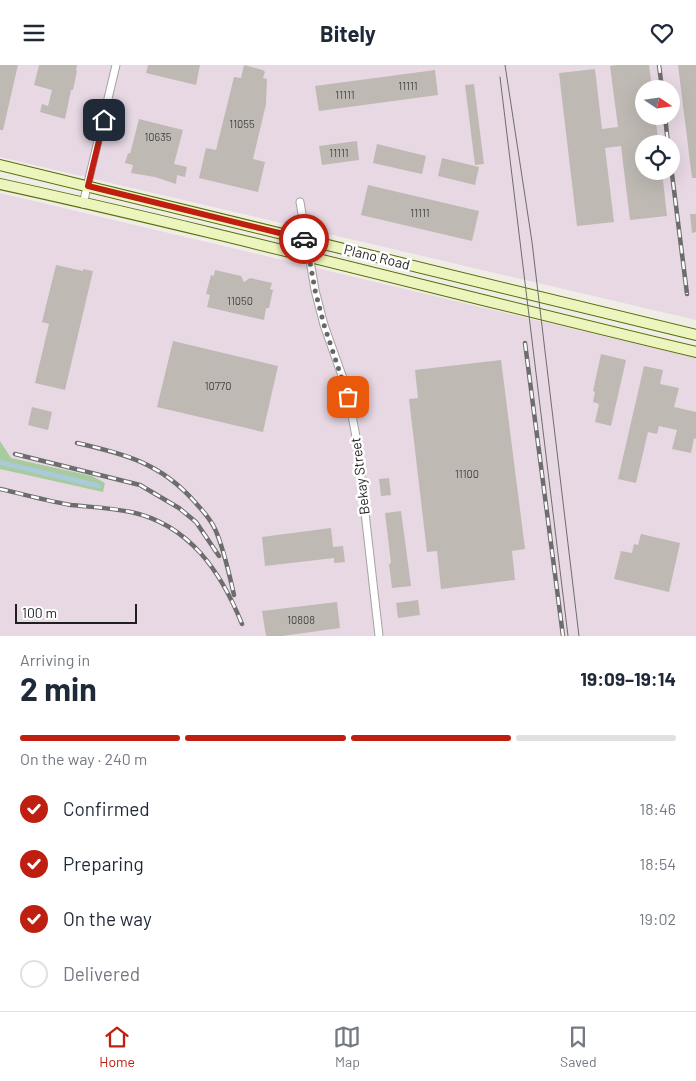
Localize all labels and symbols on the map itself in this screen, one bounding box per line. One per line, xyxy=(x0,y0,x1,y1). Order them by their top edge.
house number: 11111 xyxy=(398,79,418,92)
north arrow xyxy=(635,80,680,125)
house number: 11111 xyxy=(335,88,355,101)
pin xyxy=(83,99,125,141)
house number: 11055 xyxy=(229,117,255,130)
house number: 10635 xyxy=(144,130,172,143)
house number: 11111 xyxy=(329,146,349,159)
house number: 11111 xyxy=(410,206,430,219)
courier xyxy=(279,214,329,264)
street label: Plano Road xyxy=(342,240,412,273)
house number: 11050 xyxy=(227,294,253,307)
pin xyxy=(327,376,369,418)
house number: 10770 xyxy=(205,379,231,392)
street label: Bekay Street xyxy=(346,436,373,516)
house number: 11100 xyxy=(455,467,479,480)
scale bar xyxy=(15,601,138,624)
house number: 10808 xyxy=(287,613,315,626)

